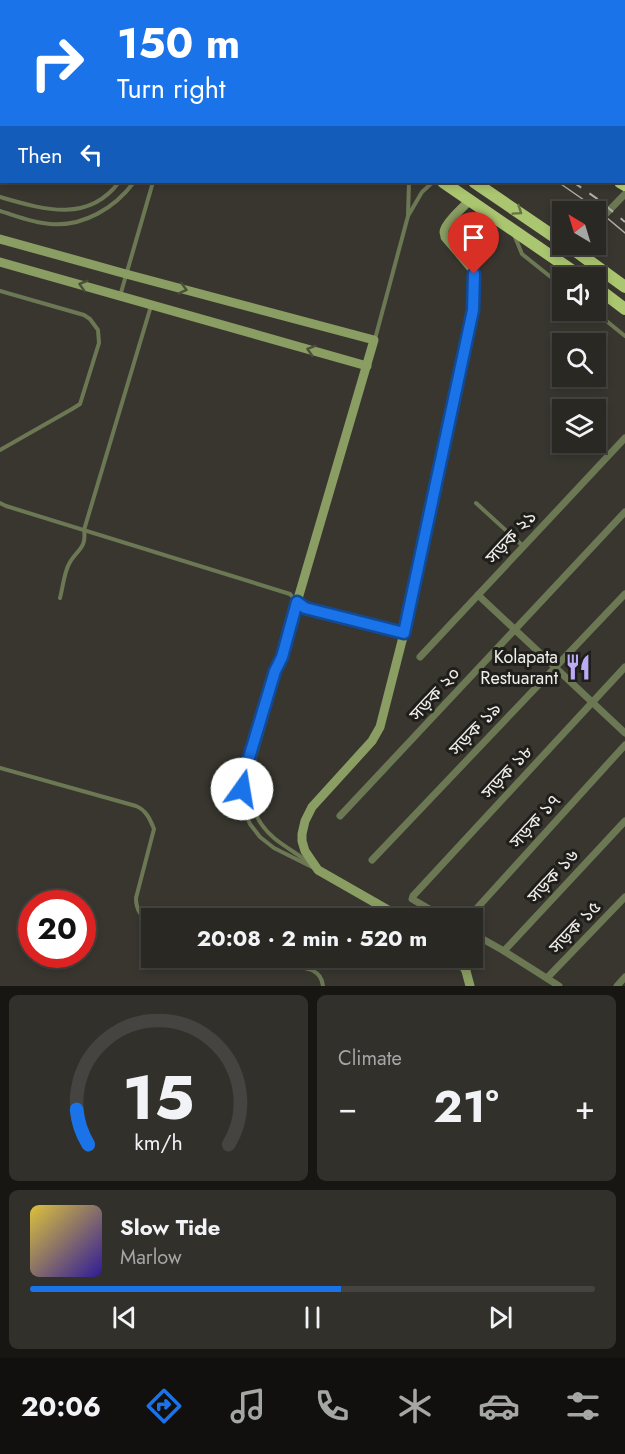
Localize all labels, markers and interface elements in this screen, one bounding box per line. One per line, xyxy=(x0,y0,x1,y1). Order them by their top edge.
text: 150 m xyxy=(117,13,240,74)
icon: right xyxy=(18,24,96,102)
text: Turn right xyxy=(117,69,225,108)
icon: left xyxy=(75,138,108,171)
text: Then xyxy=(18,139,63,171)
north arrow xyxy=(552,201,606,255)
map controls xyxy=(552,201,606,453)
one-way arrow xyxy=(512,204,523,215)
pin xyxy=(448,212,499,274)
icon: arrive xyxy=(457,221,490,254)
button: sound xyxy=(552,267,606,321)
one-way arrow xyxy=(78,280,89,292)
one-way arrow xyxy=(177,282,187,295)
button: search xyxy=(552,333,606,387)
one-way arrow xyxy=(306,345,317,357)
button: layers xyxy=(552,399,606,453)
street label: সড়ক ২১ xyxy=(479,504,543,570)
place label: Kolapata Restuarant xyxy=(480,644,559,691)
restaurant icon: Kolapata Restuarant xyxy=(563,652,593,682)
street label: সড়ক ২০ xyxy=(403,661,467,727)
street label: সড়ক ১৯ xyxy=(442,696,507,762)
street label: সড়ক ১৮ xyxy=(475,739,539,805)
position arrow xyxy=(210,757,274,821)
street label: সড়ক ১৭ xyxy=(503,788,567,855)
street label: সড়ক ১৬ xyxy=(521,843,585,909)
speed limit sign: 20 xyxy=(18,890,96,968)
street label: সড়ক ১৫ xyxy=(542,894,607,960)
text: 20:08 · 2 min · 520 m xyxy=(197,922,427,954)
text: Climate xyxy=(338,1044,402,1073)
text: 15 xyxy=(122,1052,194,1142)
text: 21° xyxy=(433,1074,499,1139)
text: − xyxy=(338,1084,357,1131)
text: + xyxy=(575,1084,595,1131)
text: km/h xyxy=(134,1127,183,1158)
text: Slow Tide xyxy=(120,1211,220,1243)
text: Marlow xyxy=(120,1243,182,1272)
icon: previous xyxy=(108,1301,141,1334)
icon: pause xyxy=(296,1301,329,1334)
icon: next xyxy=(484,1301,517,1334)
icon: directions xyxy=(143,1385,185,1427)
icon: music xyxy=(227,1385,269,1427)
icon: phone xyxy=(311,1385,353,1427)
icon: climate xyxy=(394,1385,436,1427)
icon: car xyxy=(478,1385,520,1427)
icon: filters xyxy=(562,1385,604,1427)
text: 20:06 xyxy=(21,1387,101,1426)

